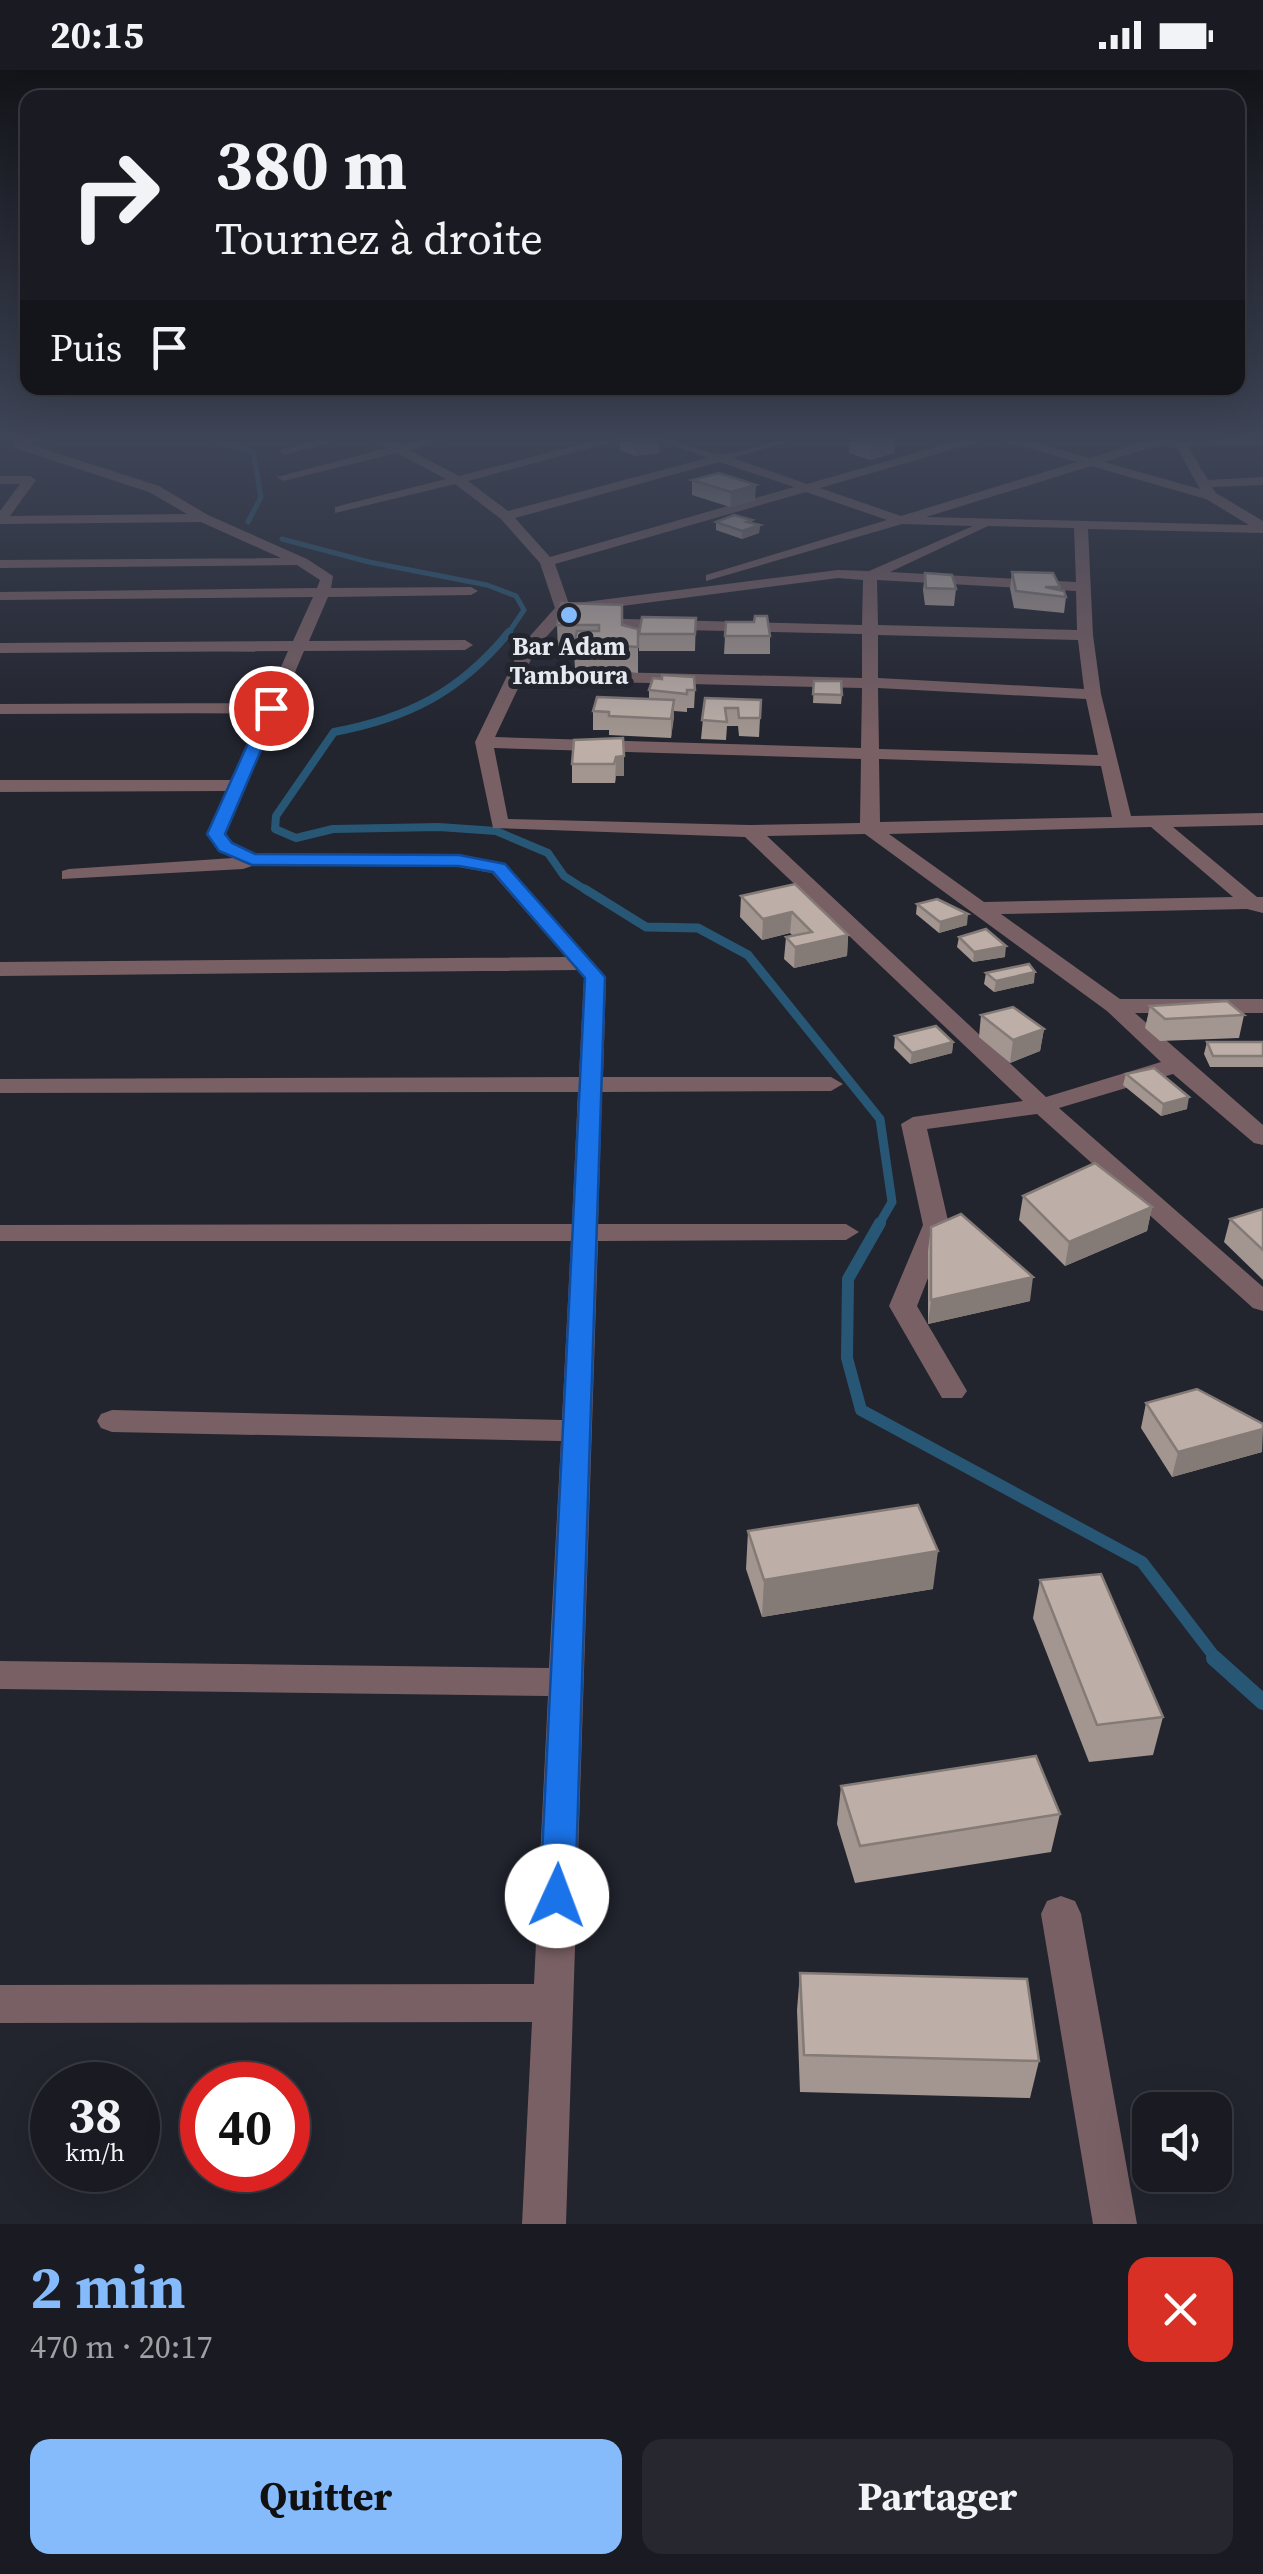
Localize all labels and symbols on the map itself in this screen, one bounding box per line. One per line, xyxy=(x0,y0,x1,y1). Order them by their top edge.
marker: Bar Adam Tamboura xyxy=(558,604,580,626)
place label: Bar Adam Tamboura xyxy=(509,629,629,692)
pin xyxy=(229,666,314,751)
position arrow xyxy=(505,1844,609,1948)
speed limit sign: 40 xyxy=(180,2062,310,2192)

